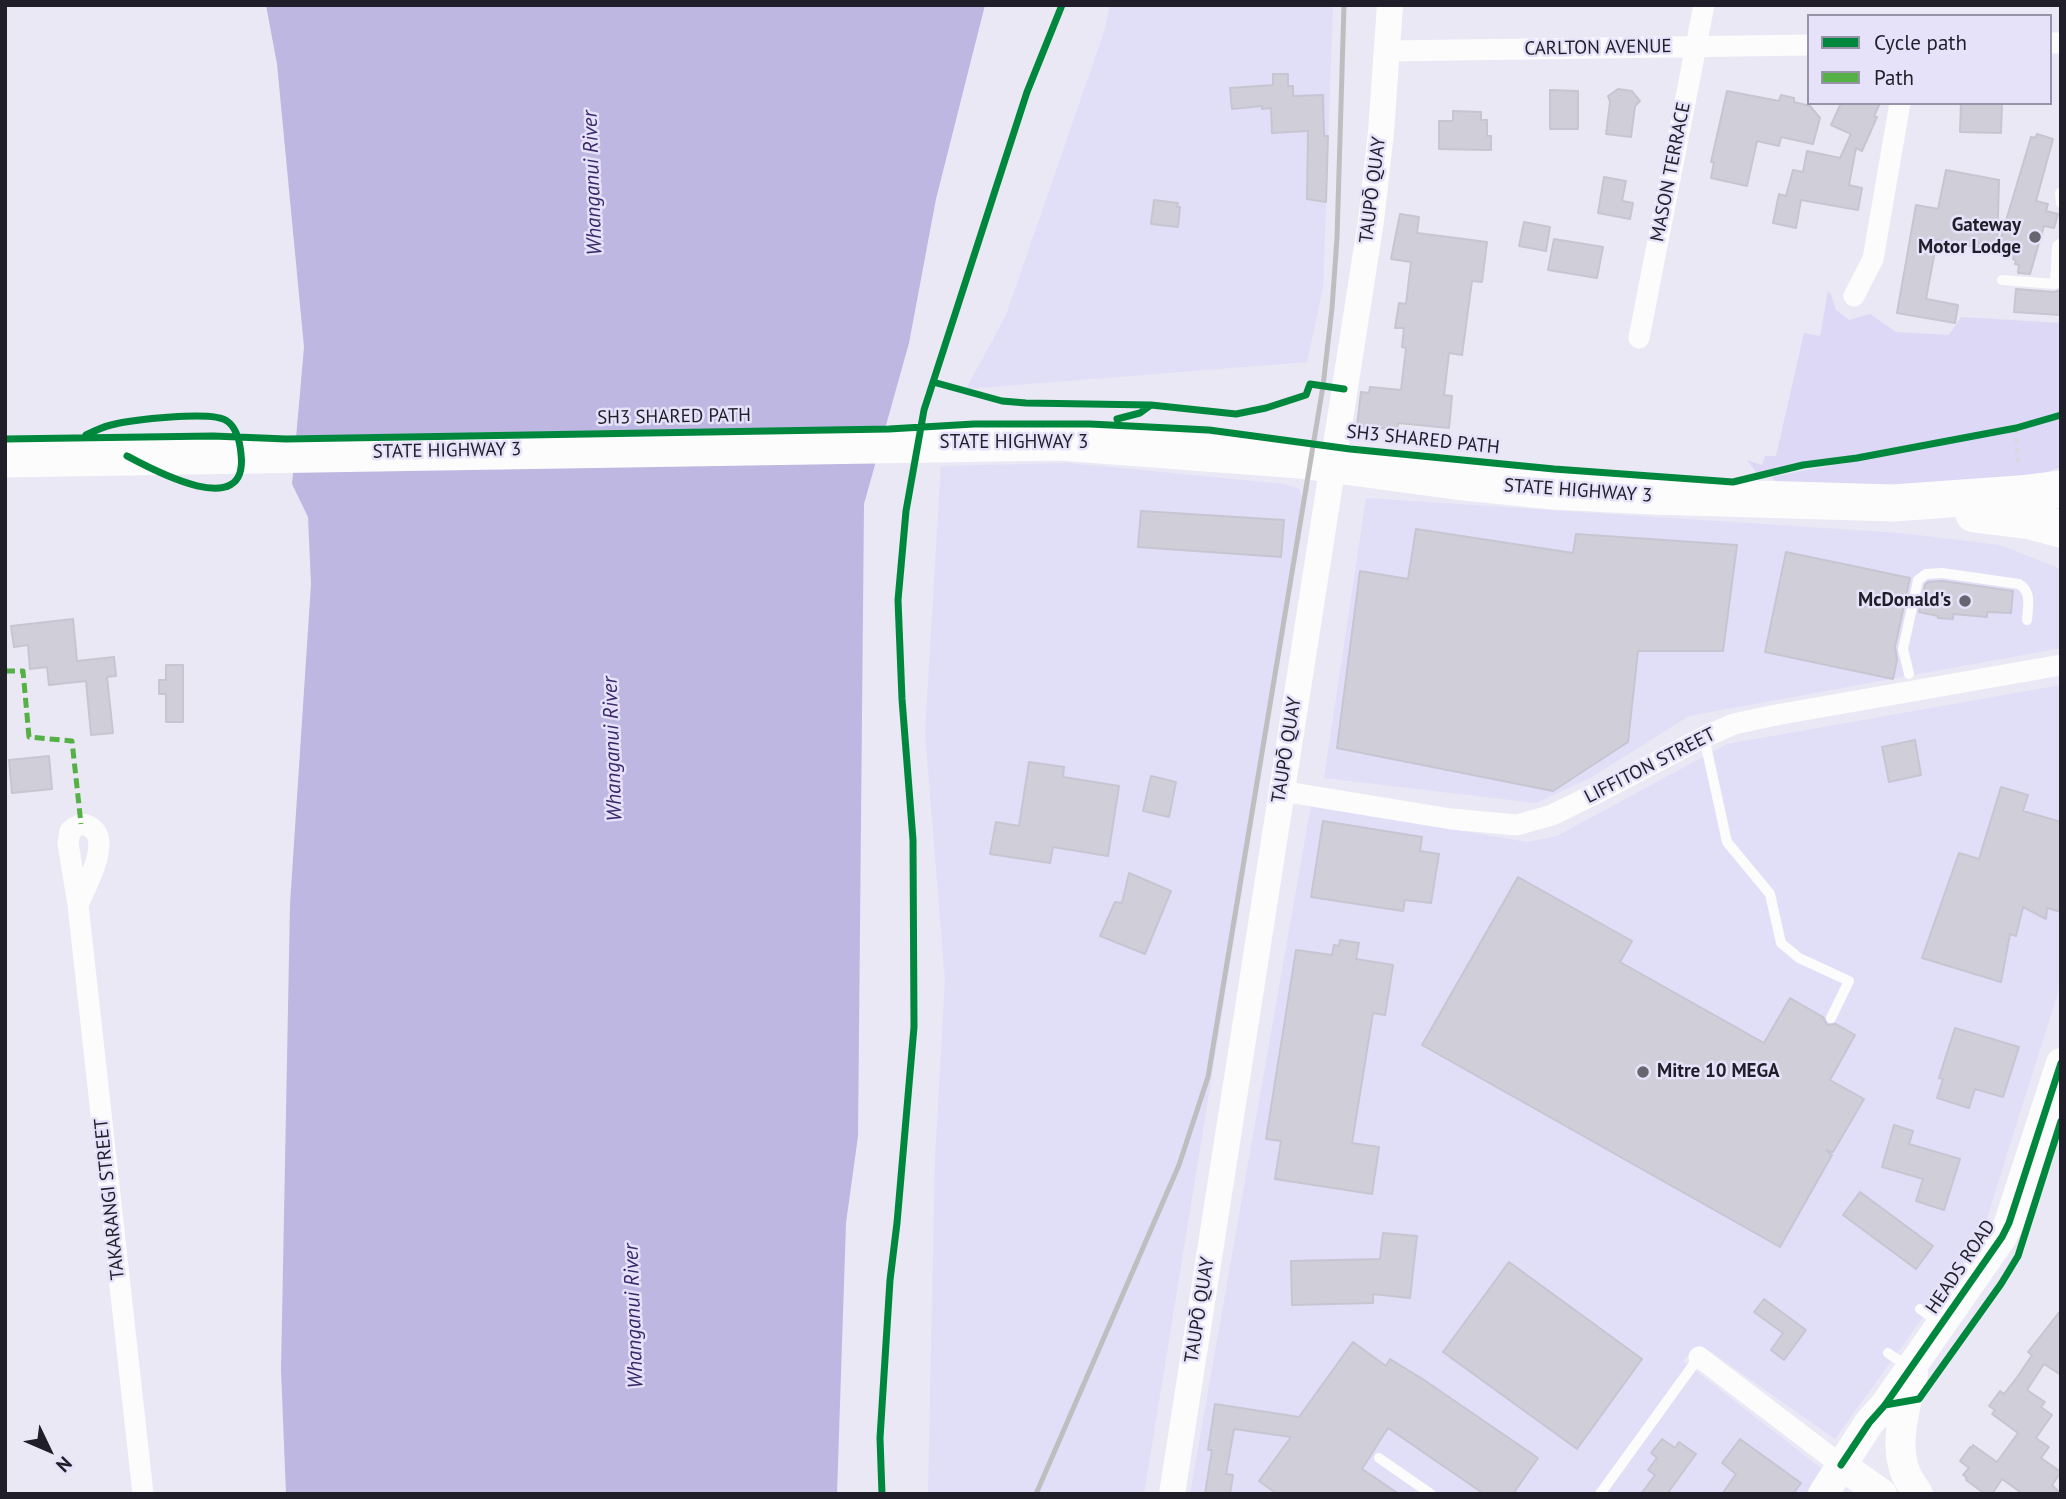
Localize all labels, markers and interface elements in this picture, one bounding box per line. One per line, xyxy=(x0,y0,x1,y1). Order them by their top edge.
legend xyxy=(1807,14,2052,105)
text: Cycle path xyxy=(1874,29,1967,56)
street label: CARLTON AVENUE xyxy=(1524,35,1672,61)
text: Path xyxy=(1874,64,1914,91)
street label: MASON TERRACE xyxy=(1646,100,1696,244)
water label: Whanganui River xyxy=(578,110,608,256)
street label: TAUPŌ QUAY xyxy=(1355,136,1391,244)
place label: Gateway Motor Lodge xyxy=(1918,215,2021,259)
marker: Gateway Motor Lodge xyxy=(2027,229,2043,245)
street label: SH3 SHARED PATH xyxy=(597,404,751,430)
street label: SH3 SHARED PATH xyxy=(1345,421,1501,459)
street label: STATE HIGHWAY 3 xyxy=(940,432,1088,454)
street label: STATE HIGHWAY 3 xyxy=(372,438,522,464)
street label: STATE HIGHWAY 3 xyxy=(1503,474,1653,508)
place label: McDonald's xyxy=(1858,590,1951,612)
marker: McDonald's xyxy=(1957,593,1973,609)
water label: Whanganui River xyxy=(598,676,628,822)
street label: TAUPŌ QUAY xyxy=(1267,695,1307,805)
street label: LIFFITON STREET xyxy=(1581,723,1719,809)
place label: Mitre 10 MEGA xyxy=(1657,1061,1780,1083)
marker: Mitre 10 MEGA xyxy=(1635,1064,1651,1080)
street label: TAKARANGI STREET xyxy=(90,1117,130,1281)
street label: HEADS ROAD xyxy=(1921,1216,2001,1318)
water label: Whanganui River xyxy=(619,1243,649,1389)
street label: TAUPŌ QUAY xyxy=(1180,1255,1220,1365)
north arrow xyxy=(14,1415,84,1485)
text: N xyxy=(51,1452,77,1477)

